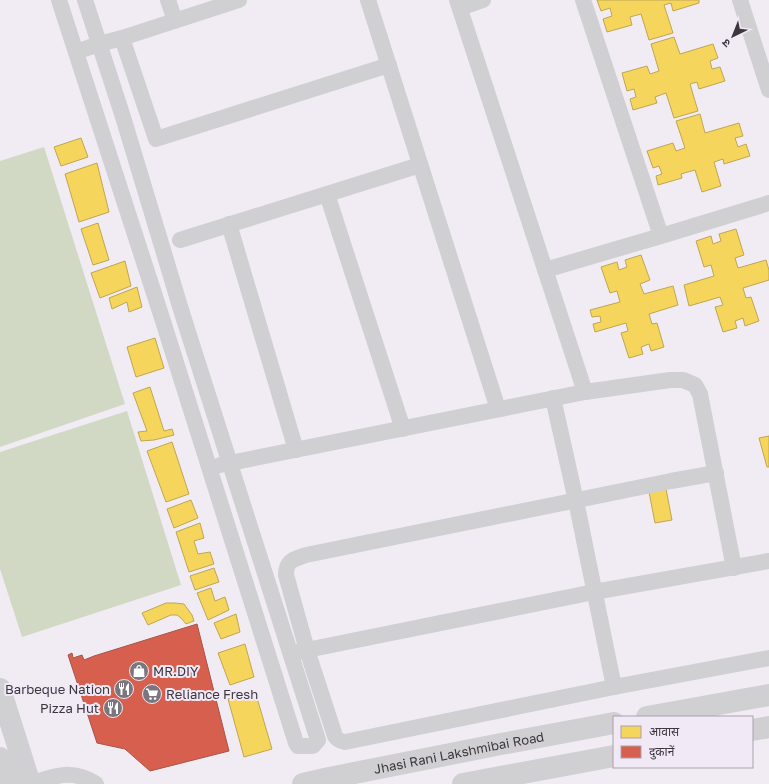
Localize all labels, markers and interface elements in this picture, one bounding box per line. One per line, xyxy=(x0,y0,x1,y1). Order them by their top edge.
north arrow xyxy=(713,16,753,56)
text: उ xyxy=(719,36,733,51)
shop icon: MR.DIY xyxy=(128,660,150,682)
place label: MR.DIY xyxy=(153,663,199,679)
restaurant icon: Barbeque Nation xyxy=(113,678,135,700)
place label: Barbeque Nation xyxy=(5,681,110,697)
supermarket icon: Reliance Fresh xyxy=(141,683,163,705)
place label: Reliance Fresh xyxy=(166,686,258,702)
restaurant icon: Pizza Hut xyxy=(102,697,124,719)
place label: Pizza Hut xyxy=(40,700,99,716)
legend xyxy=(613,716,753,768)
text: आवास xyxy=(649,724,680,739)
street label: Jhasi Rani Lakshmibai Road xyxy=(372,728,545,777)
text: दुकानें xyxy=(649,744,675,760)

